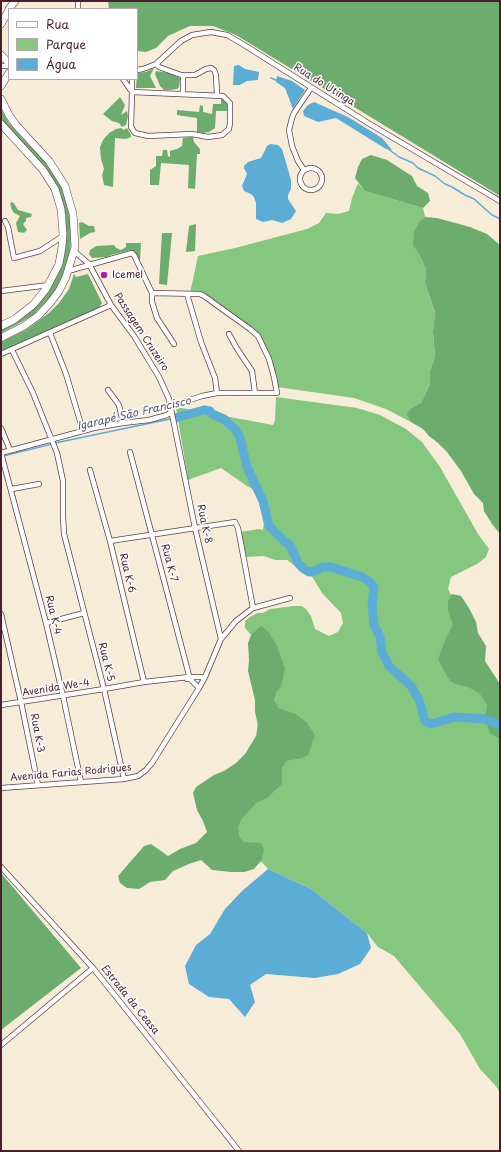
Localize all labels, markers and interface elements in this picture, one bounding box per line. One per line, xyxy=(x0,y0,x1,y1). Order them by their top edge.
legend xyxy=(8,8,138,80)
text: Rua xyxy=(46,15,69,33)
text: Parque xyxy=(46,35,86,53)
text: Água xyxy=(46,55,76,73)
street label: Rua do Utinga xyxy=(291,61,357,109)
place label: Icemel xyxy=(112,269,143,281)
marker: Icemel xyxy=(99,270,109,280)
street label: Passagem Cruzeiro xyxy=(111,291,171,373)
water label: Igarapé São Francisco xyxy=(76,394,192,434)
street label: Rua K-8 xyxy=(194,503,214,545)
street label: Rua K-7 xyxy=(158,543,180,583)
street label: Rua K-6 xyxy=(116,552,138,594)
street label: Rua K-4 xyxy=(42,594,64,636)
street label: Rua K-5 xyxy=(95,641,117,683)
street label: Avenida We-4 xyxy=(21,677,91,699)
street label: Rua K-3 xyxy=(27,712,47,754)
street label: Avenida Farias Rodrigues xyxy=(10,762,132,784)
street label: Estrada da Ceasa xyxy=(98,963,162,1037)

